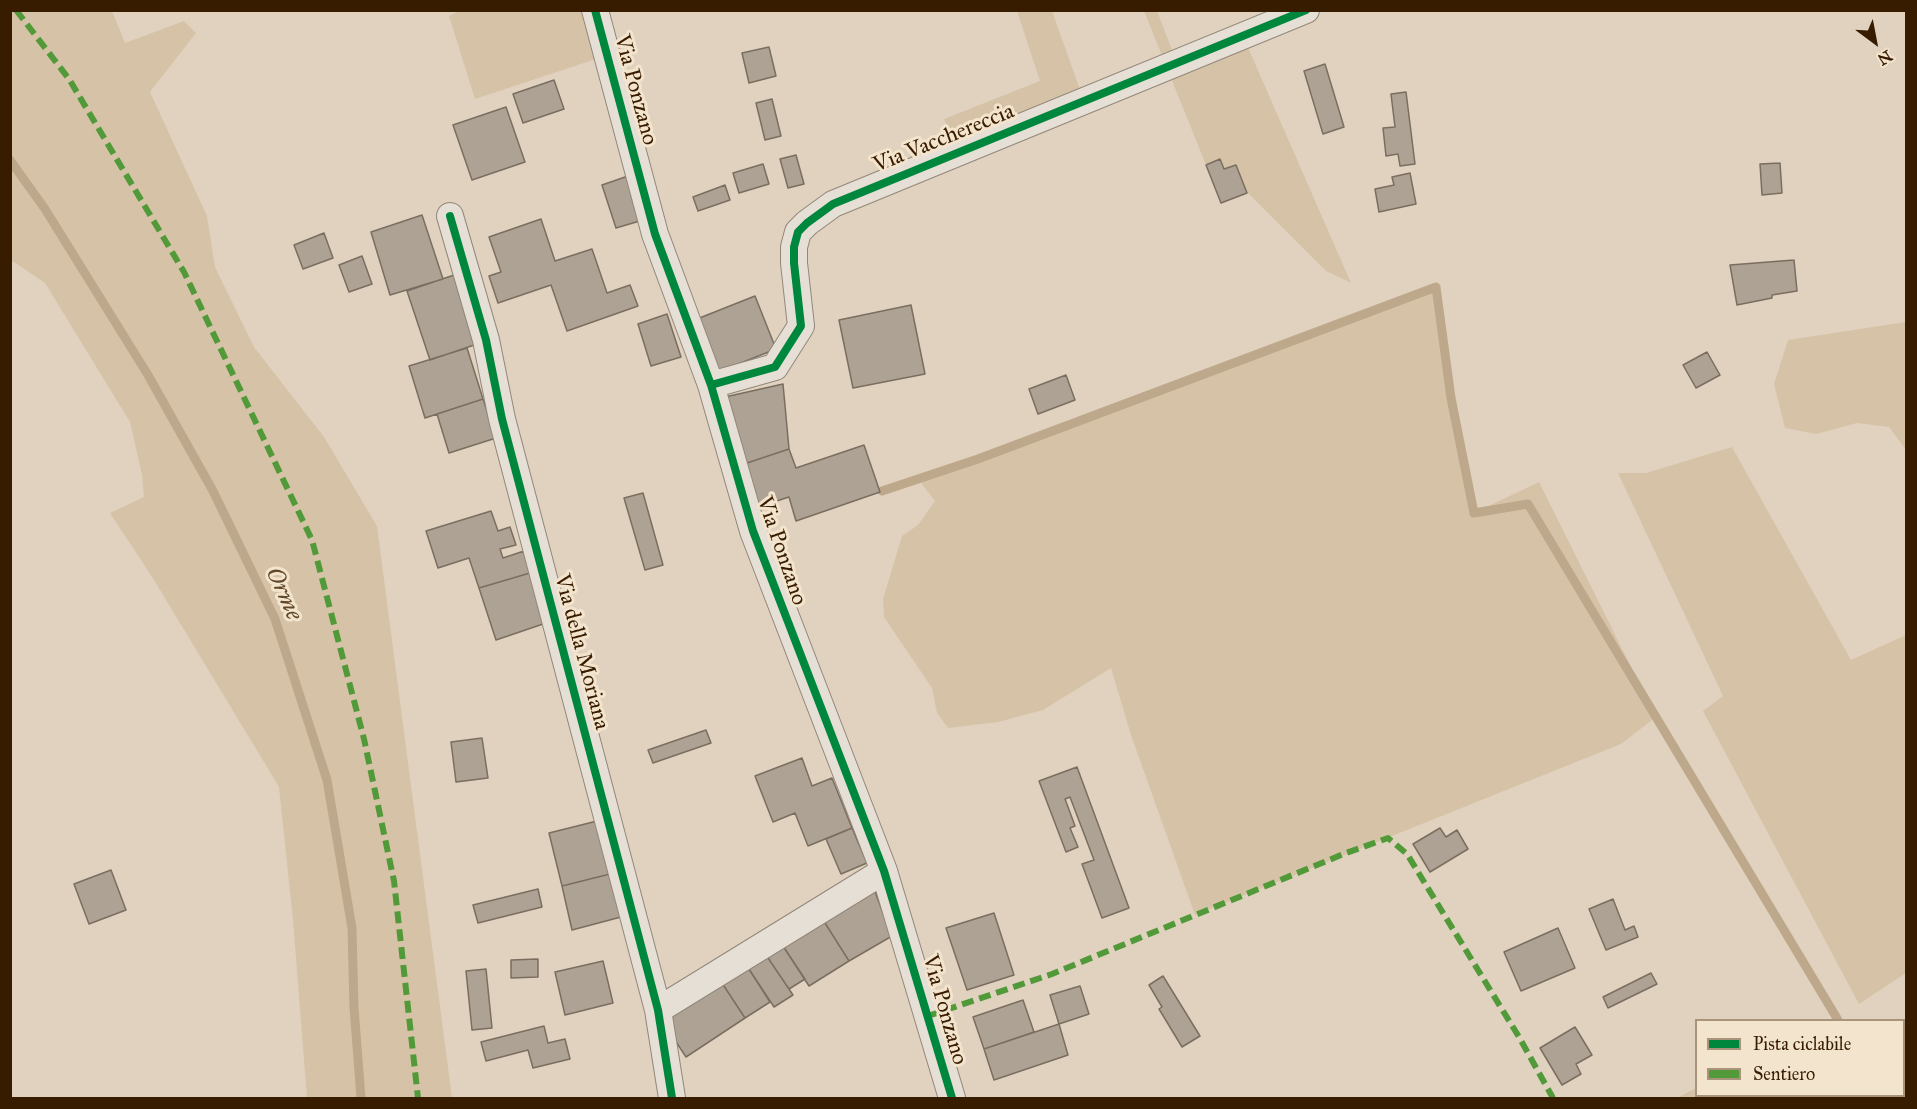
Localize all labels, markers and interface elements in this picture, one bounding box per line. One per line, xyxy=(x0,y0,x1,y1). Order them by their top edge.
north arrow xyxy=(1845,12,1905,72)
street label: Via Ponzano xyxy=(608,32,662,148)
text: N xyxy=(1874,46,1896,69)
street label: Via Vacchereccia xyxy=(870,99,1018,179)
street label: Via Ponzano xyxy=(750,493,812,609)
water label: Orme xyxy=(259,563,307,625)
street label: Via della Moriana xyxy=(548,571,614,733)
street label: Via Ponzano xyxy=(916,952,972,1068)
legend xyxy=(1695,1019,1905,1097)
text: Pista ciclabile xyxy=(1753,1033,1851,1055)
text: Sentiero xyxy=(1753,1063,1815,1085)

